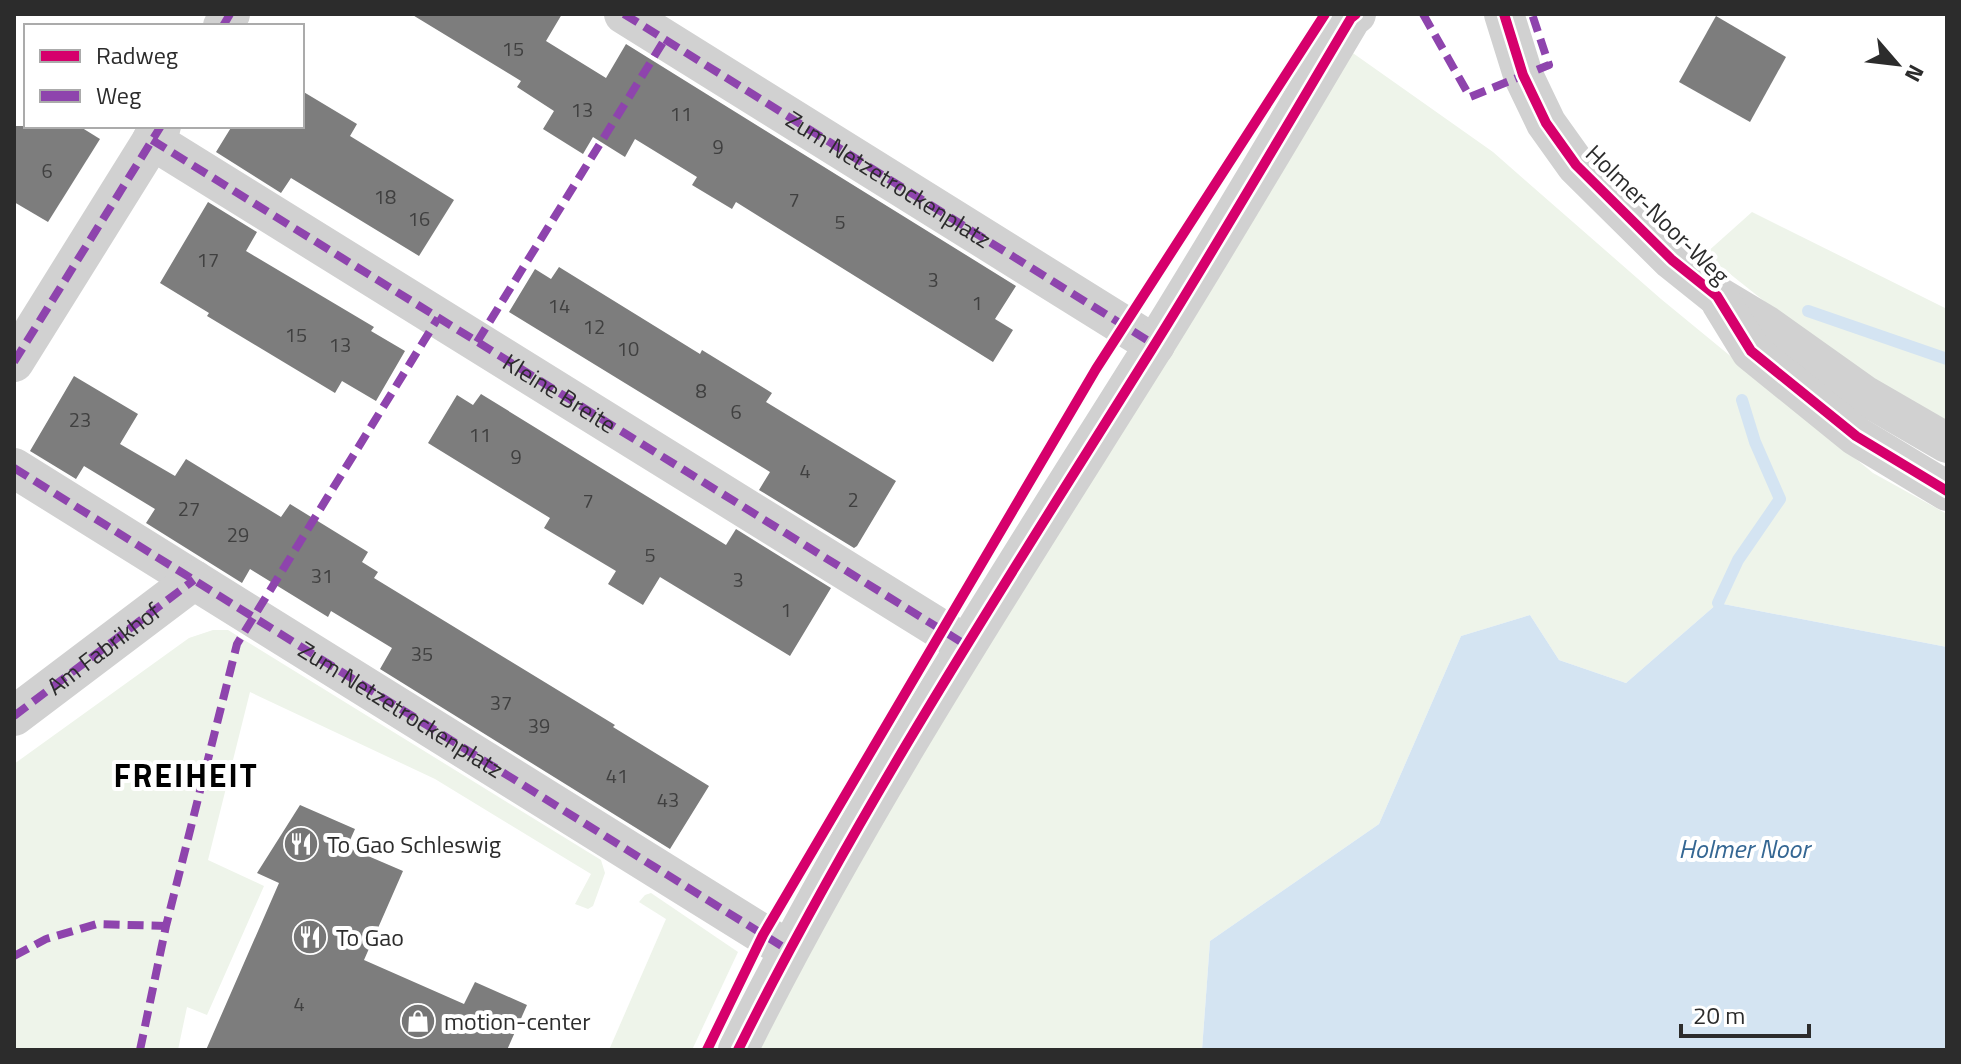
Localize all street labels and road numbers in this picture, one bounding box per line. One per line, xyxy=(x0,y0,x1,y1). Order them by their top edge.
street label: Zum Netzetrockenplatz xyxy=(779,101,998,257)
street label: Holmer-Noor-Weg xyxy=(1578,136,1738,292)
street label: Kleine Breite xyxy=(496,344,624,442)
street label: Am Fabrikhof xyxy=(39,593,168,703)
street label: Zum Netzetrockenplatz xyxy=(292,631,511,787)

